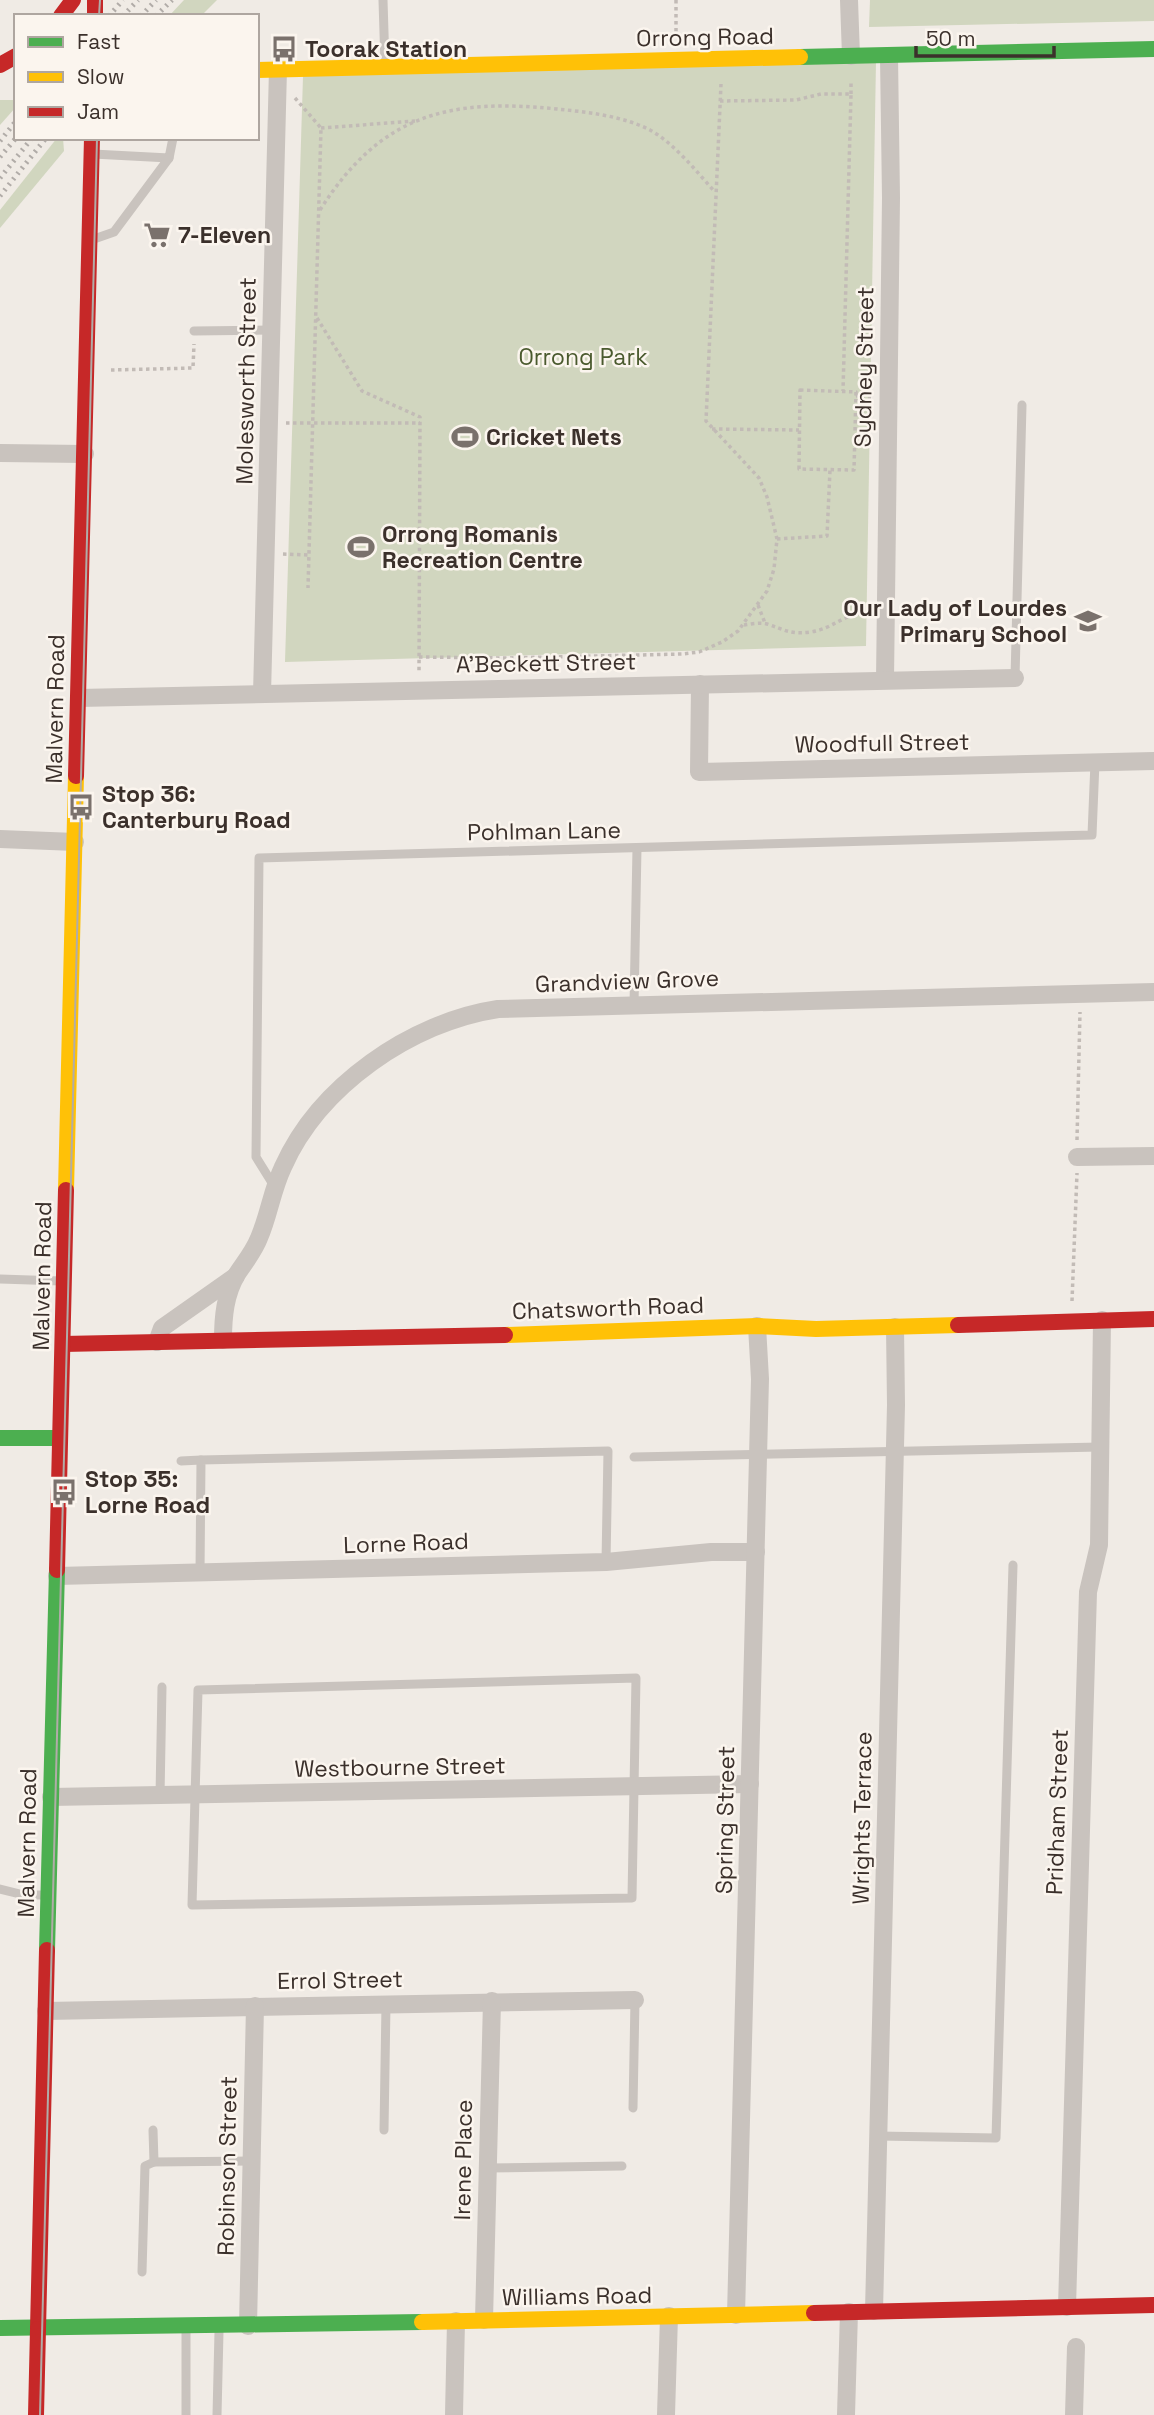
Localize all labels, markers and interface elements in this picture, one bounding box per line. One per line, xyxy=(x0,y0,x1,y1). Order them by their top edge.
legend xyxy=(14,14,259,140)
scale bar xyxy=(916,14,1054,58)
street label: Orrong Road xyxy=(636,21,774,53)
text: 50 m xyxy=(926,25,976,52)
text: Fast xyxy=(77,28,121,55)
bus stop icon: Toorak Station xyxy=(269,34,299,64)
place label: Toorak Station xyxy=(305,34,467,64)
text: Slow xyxy=(77,63,125,90)
text: Jam xyxy=(77,98,119,125)
supermarket icon: 7-Eleven xyxy=(142,220,172,250)
place label: 7-Eleven xyxy=(178,220,271,250)
street label: Molesworth Street xyxy=(229,277,263,485)
street label: Sydney Street xyxy=(848,286,880,448)
park label: Orrong Park xyxy=(518,342,648,372)
sports icon: Cricket Nets xyxy=(450,422,480,452)
place label: Cricket Nets xyxy=(486,422,622,452)
place label: Orrong Romanis Recreation Centre xyxy=(382,519,583,575)
sports icon: Orrong Romanis Recreation Centre xyxy=(346,532,376,562)
place label: Our Lady of Lourdes Primary School xyxy=(843,593,1067,649)
school or university icon: Our Lady of Lourdes Primary School xyxy=(1073,606,1103,636)
street label: Malvern Road xyxy=(39,634,71,784)
street label: A'Beckett Street xyxy=(456,646,636,680)
street label: Woodfull Street xyxy=(794,726,970,760)
place label: Stop 36: Canterbury Road xyxy=(102,779,291,835)
bus stop icon: Stop 36: Canterbury Road xyxy=(66,792,96,822)
street label: Pohlman Lane xyxy=(467,815,621,847)
street label: Grandview Grove xyxy=(534,963,720,999)
street label: Malvern Road xyxy=(26,1201,58,1351)
street label: Chatsworth Road xyxy=(512,1290,704,1326)
place label: Stop 35: Lorne Road xyxy=(85,1464,210,1520)
bus stop icon: Stop 35: Lorne Road xyxy=(49,1477,79,1507)
street label: Lorne Road xyxy=(343,1526,469,1560)
street label: Pridham Street xyxy=(1039,1728,1075,1896)
street label: Wrights Terrace xyxy=(845,1731,879,1905)
street label: Spring Street xyxy=(709,1746,741,1894)
street label: Westbourne Street xyxy=(294,1750,506,1784)
street label: Malvern Road xyxy=(11,1768,43,1918)
street label: Errol Street xyxy=(277,1964,403,1996)
street label: Robinson Street xyxy=(210,2076,244,2256)
street label: Irene Place xyxy=(447,2099,479,2221)
street label: Williams Road xyxy=(502,2280,652,2312)

